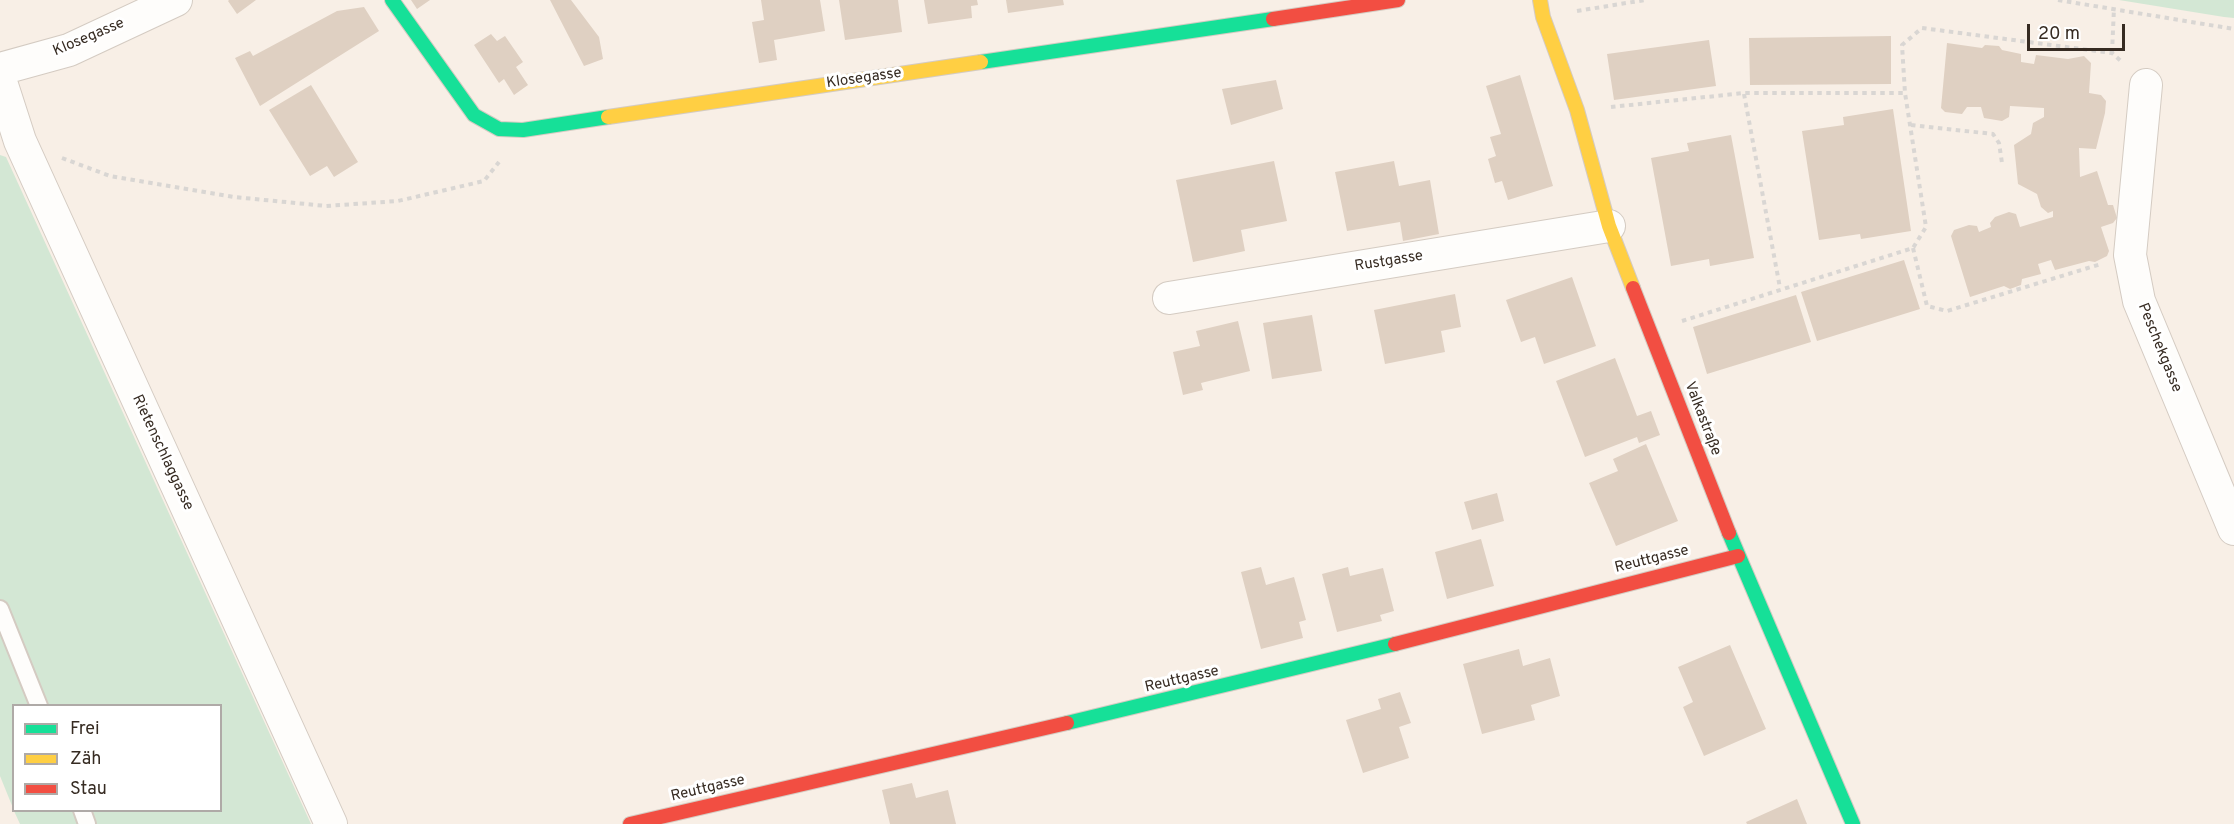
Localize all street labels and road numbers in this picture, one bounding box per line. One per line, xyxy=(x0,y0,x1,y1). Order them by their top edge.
street label: Klosegasse xyxy=(51,15,127,61)
street label: Klosegasse xyxy=(825,65,903,93)
street label: Rustgasse xyxy=(1354,248,1424,276)
street label: Peschekgasse xyxy=(2133,301,2185,395)
street label: Valkastraße xyxy=(1680,379,1724,459)
street label: Rietenschlaggasse xyxy=(127,392,197,514)
street label: Reuttgasse xyxy=(1613,542,1691,578)
street label: Reuttgasse xyxy=(1143,663,1221,697)
street label: Reuttgasse xyxy=(669,772,747,806)

